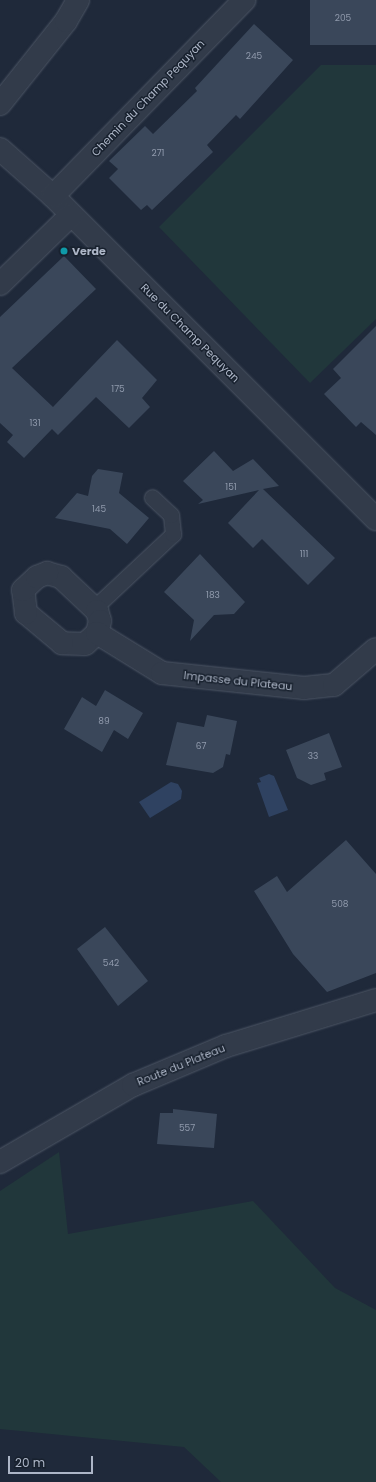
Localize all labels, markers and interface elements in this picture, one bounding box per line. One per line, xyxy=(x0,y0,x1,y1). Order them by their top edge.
house number: 205 xyxy=(335,13,351,23)
street label: Chemin du Champ Pequyan xyxy=(89,37,207,159)
house number: 245 xyxy=(246,51,262,61)
house number: 271 xyxy=(152,148,164,158)
place label: Verde xyxy=(72,244,106,258)
marker: Verde xyxy=(59,246,69,256)
street label: Rue du Champ Pequyan xyxy=(138,281,242,385)
house number: 175 xyxy=(111,384,125,394)
house number: 131 xyxy=(29,418,41,428)
house number: 151 xyxy=(225,482,237,492)
house number: 145 xyxy=(92,504,106,514)
house number: 111 xyxy=(300,549,308,559)
house number: 183 xyxy=(206,590,220,600)
street label: Impasse du Plateau xyxy=(183,669,293,693)
house number: 89 xyxy=(98,716,110,726)
house number: 67 xyxy=(196,741,206,751)
house number: 33 xyxy=(308,751,318,761)
house number: 508 xyxy=(332,899,348,909)
house number: 542 xyxy=(103,958,119,968)
street label: Route du Plateau xyxy=(135,1041,227,1089)
house number: 557 xyxy=(179,1123,195,1133)
scale bar xyxy=(10,1448,95,1474)
text: 20 m xyxy=(15,1454,45,1471)

